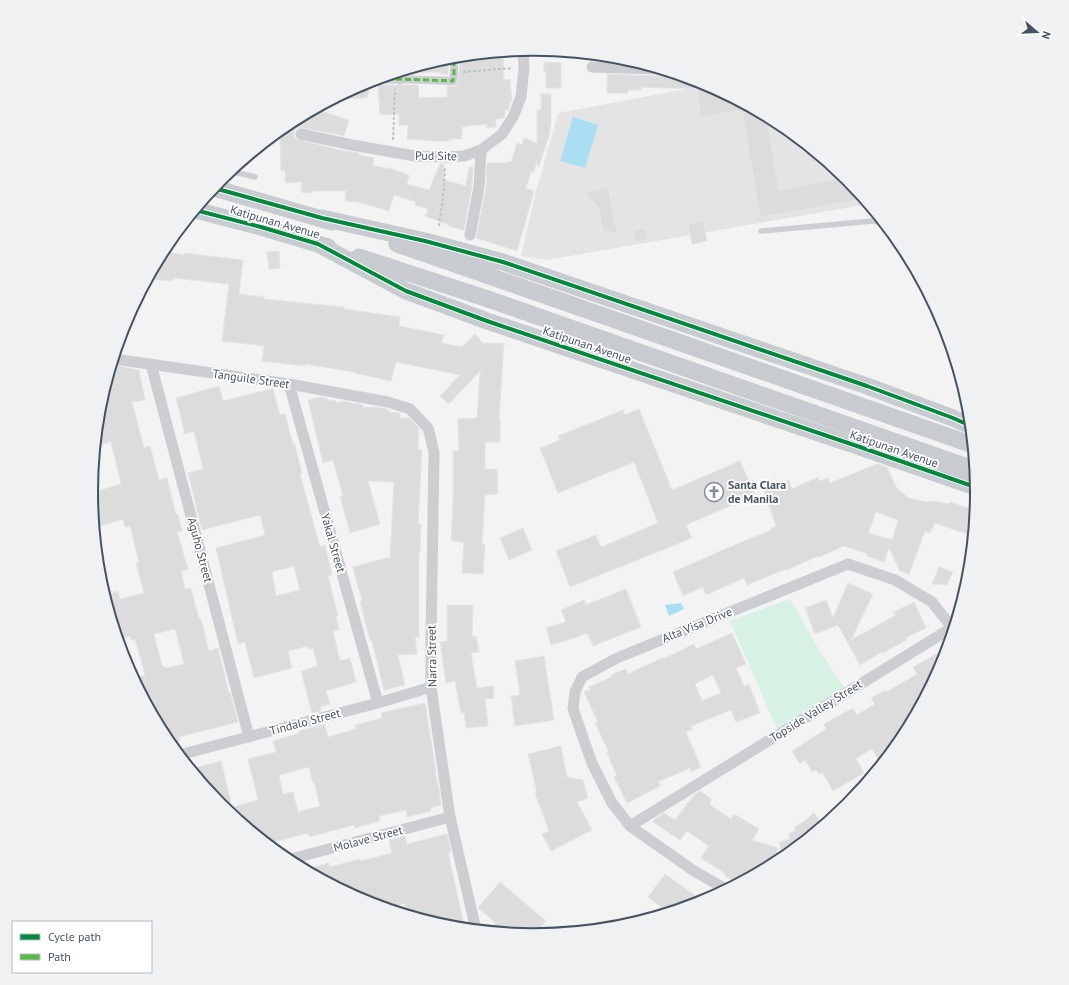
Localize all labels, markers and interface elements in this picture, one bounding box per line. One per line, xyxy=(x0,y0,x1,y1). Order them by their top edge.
north arrow xyxy=(1017,12,1057,52)
text: N xyxy=(1039,30,1054,41)
street label: Pud Site xyxy=(415,148,457,163)
street label: Katipunan Avenue xyxy=(229,202,322,241)
street label: Katipunan Avenue xyxy=(541,322,633,367)
street label: Tanguile Street xyxy=(212,366,290,391)
street label: Katipunan Avenue xyxy=(848,426,940,471)
place label: Santa Clara de Manila xyxy=(728,477,786,506)
church icon: Santa Clara de Manila xyxy=(703,481,725,503)
street label: Yakal Street xyxy=(318,512,349,574)
street label: Aguho Street xyxy=(185,516,216,584)
street label: Alta Visa Drive xyxy=(659,604,734,645)
street label: Narra Street xyxy=(423,625,440,687)
street label: Topside Valley Street xyxy=(767,676,865,745)
street label: Tindalo Street xyxy=(268,705,342,738)
street label: Molave Street xyxy=(332,822,404,855)
legend xyxy=(12,921,152,973)
text: Cycle path xyxy=(48,929,101,944)
text: Path xyxy=(48,949,71,964)

